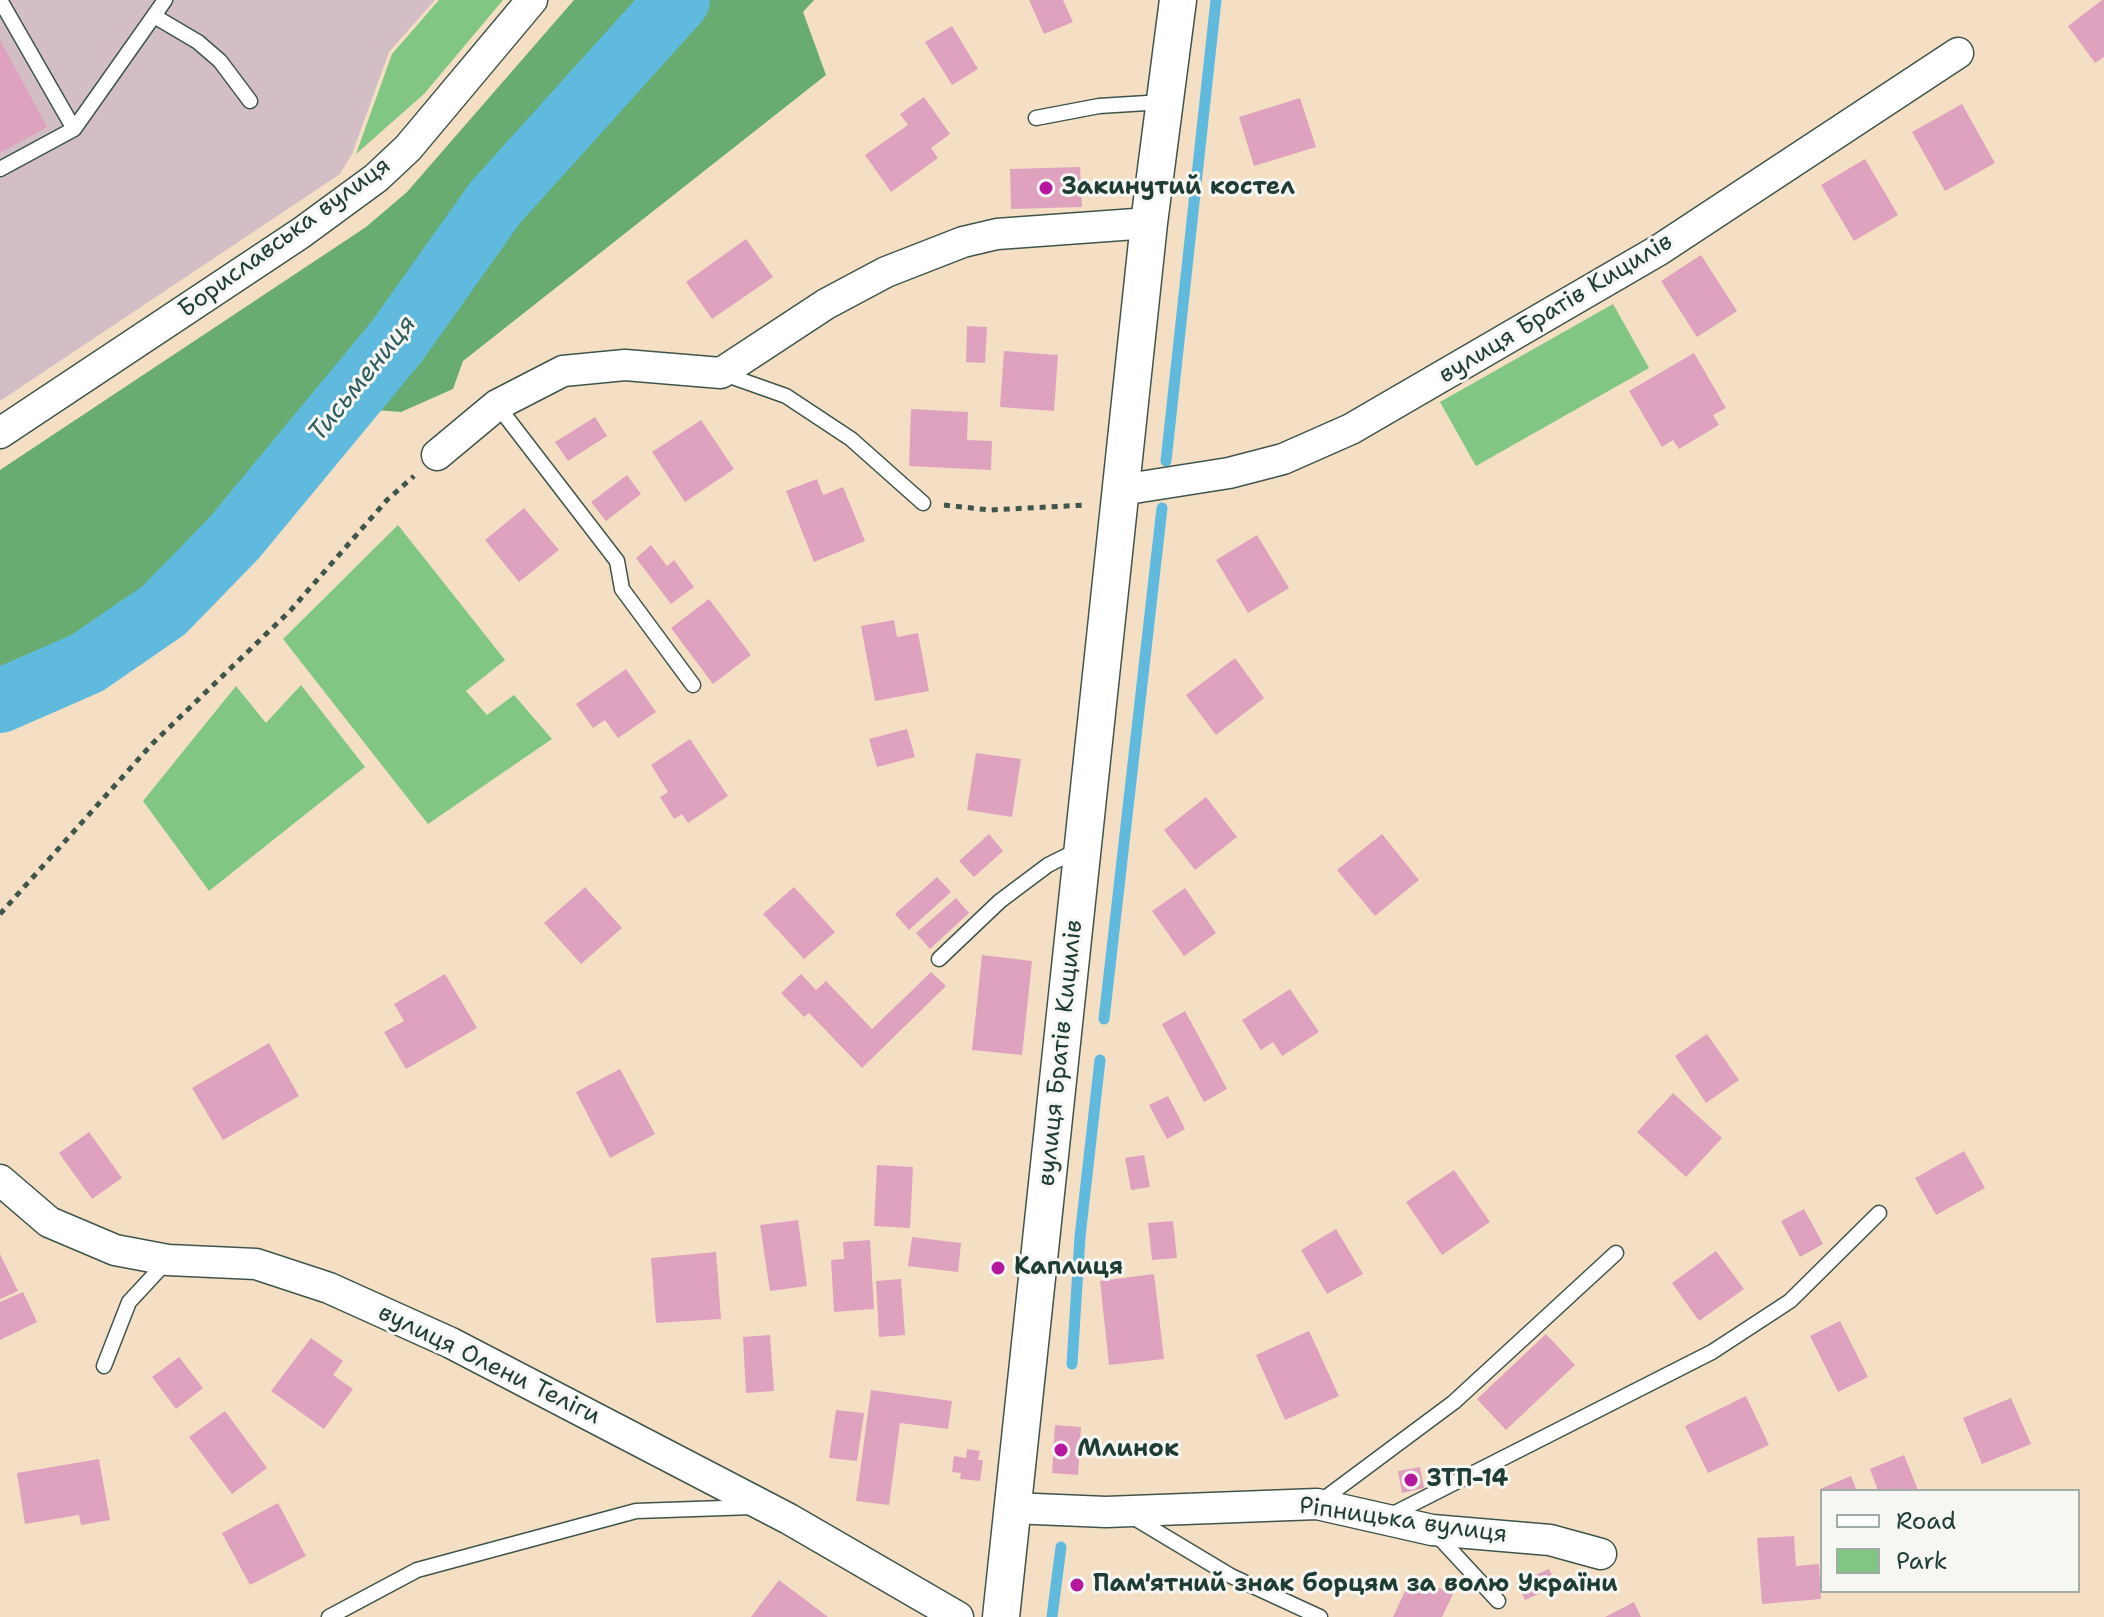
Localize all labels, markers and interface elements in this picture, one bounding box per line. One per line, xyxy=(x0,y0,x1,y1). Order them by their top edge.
street label: Бориславська вулиця xyxy=(173,151,397,325)
place label: Закинутий костел xyxy=(1062,174,1295,202)
marker: Закинутий костел xyxy=(1037,179,1055,197)
street label: вулиця Братів Кицилів xyxy=(1434,228,1678,390)
water label: Тисьмениця xyxy=(303,310,423,448)
street label: вулиця Братів Кицилів xyxy=(1033,919,1089,1187)
place label: Каплиця xyxy=(1014,1254,1123,1282)
marker: Каплиця xyxy=(989,1259,1007,1277)
street label: вулиця Олени Теліги xyxy=(373,1299,605,1431)
place label: Млинок xyxy=(1077,1436,1179,1464)
marker: Млинок xyxy=(1052,1441,1070,1459)
place label: ЗТП-14 xyxy=(1427,1466,1508,1494)
marker: ЗТП-14 xyxy=(1402,1471,1420,1489)
legend xyxy=(1820,1489,2080,1593)
street label: Ріпницька вулиця xyxy=(1297,1492,1509,1550)
text: Road xyxy=(1896,1505,1956,1537)
text: Park xyxy=(1896,1545,1948,1577)
place label: Пам'ятний знак борцям за волю України xyxy=(1093,1571,1618,1599)
marker: Пам'ятний знак борцям за волю України xyxy=(1068,1576,1086,1594)

